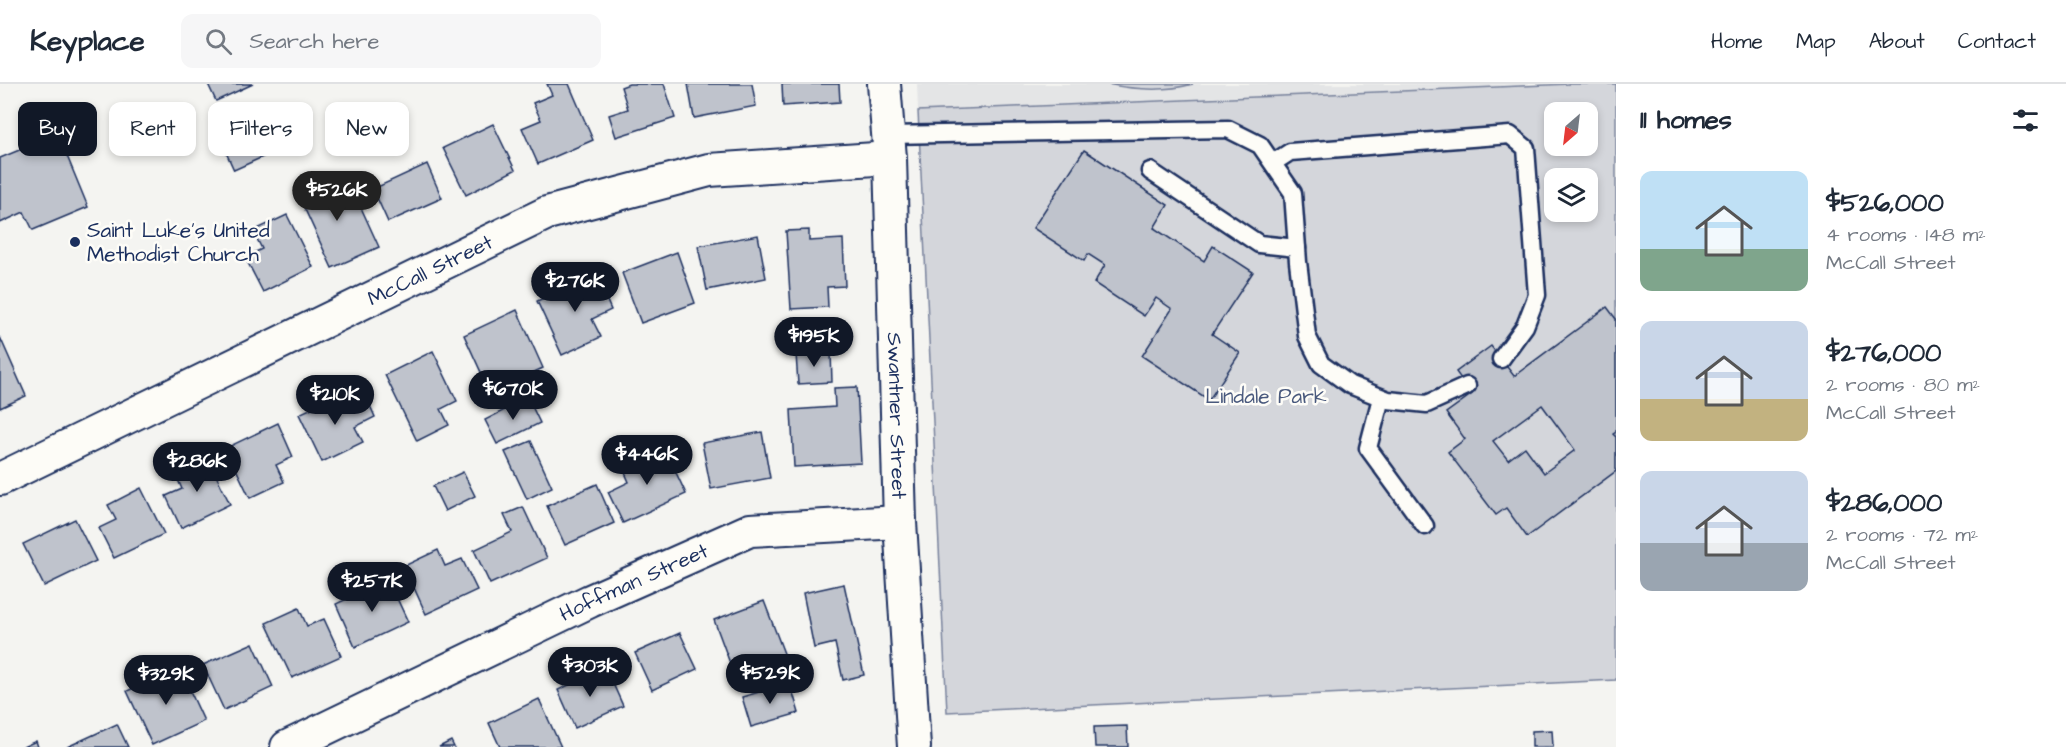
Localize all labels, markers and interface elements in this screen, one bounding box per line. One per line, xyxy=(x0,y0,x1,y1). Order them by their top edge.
search box xyxy=(181,14,601,68)
text: Keyplace xyxy=(30,22,145,61)
icon: search xyxy=(202,25,235,58)
text: Search here xyxy=(250,26,379,57)
text: Home xyxy=(1711,27,1763,56)
text: Map xyxy=(1796,27,1836,56)
text: About xyxy=(1869,27,1925,56)
text: Contact xyxy=(1958,27,2036,56)
chip: Buy xyxy=(18,102,97,156)
chip: Rent xyxy=(109,102,196,156)
chip: Filters xyxy=(208,102,313,156)
chip: New xyxy=(325,102,409,156)
north arrow xyxy=(1544,102,1598,156)
map controls xyxy=(1544,102,1598,222)
text: 11 homes xyxy=(1640,102,1732,138)
icon: filters xyxy=(2009,104,2042,137)
button: layers xyxy=(1544,168,1598,222)
pin: $526K xyxy=(295,171,379,222)
text: $526K xyxy=(306,176,368,204)
text: $526,000 xyxy=(1826,185,1944,221)
icon: home xyxy=(1688,195,1760,267)
place label: Saint Luke's United Methodist Church xyxy=(87,216,270,269)
text: 4 rooms · 148 m² xyxy=(1826,221,1986,249)
street label: McCall Street xyxy=(362,227,498,313)
marker: Saint Luke's United Methodist Church xyxy=(68,235,82,249)
text: McCall Street xyxy=(1826,249,1956,277)
pin: $276K xyxy=(533,262,617,313)
text: $276K xyxy=(545,267,605,295)
pin: $195K xyxy=(772,317,856,368)
text: $195K xyxy=(788,322,840,350)
street label: Swantner Street xyxy=(880,332,914,500)
text: $276,000 xyxy=(1826,335,1941,371)
icon: home xyxy=(1688,345,1760,417)
pin: $670K xyxy=(471,370,555,421)
text: 2 rooms · 80 m² xyxy=(1826,371,1980,399)
pin: $210K xyxy=(293,375,377,426)
text: $670K xyxy=(483,375,543,403)
text: $210K xyxy=(310,380,360,408)
park label: Lindale Park xyxy=(1205,382,1327,411)
text: McCall Street xyxy=(1826,399,1956,427)
pin: $446K xyxy=(605,435,689,486)
text: $446K xyxy=(615,440,679,468)
pin: $286K xyxy=(155,442,239,493)
text: $286K xyxy=(167,447,227,475)
text: $286,000 xyxy=(1826,485,1942,521)
icon: home xyxy=(1688,495,1760,567)
text: 2 rooms · 72 m² xyxy=(1826,521,1978,549)
street label: Hoffman Street xyxy=(554,536,713,628)
text: McCall Street xyxy=(1826,549,1956,577)
pin: $257K xyxy=(330,562,414,613)
text: $257K xyxy=(341,567,403,595)
pin: $303K xyxy=(548,647,632,698)
text: $303K xyxy=(562,652,618,680)
pin: $529K xyxy=(728,654,812,705)
pin: $329K xyxy=(124,655,208,706)
text: $529K xyxy=(740,659,800,687)
text: $329K xyxy=(138,660,194,688)

